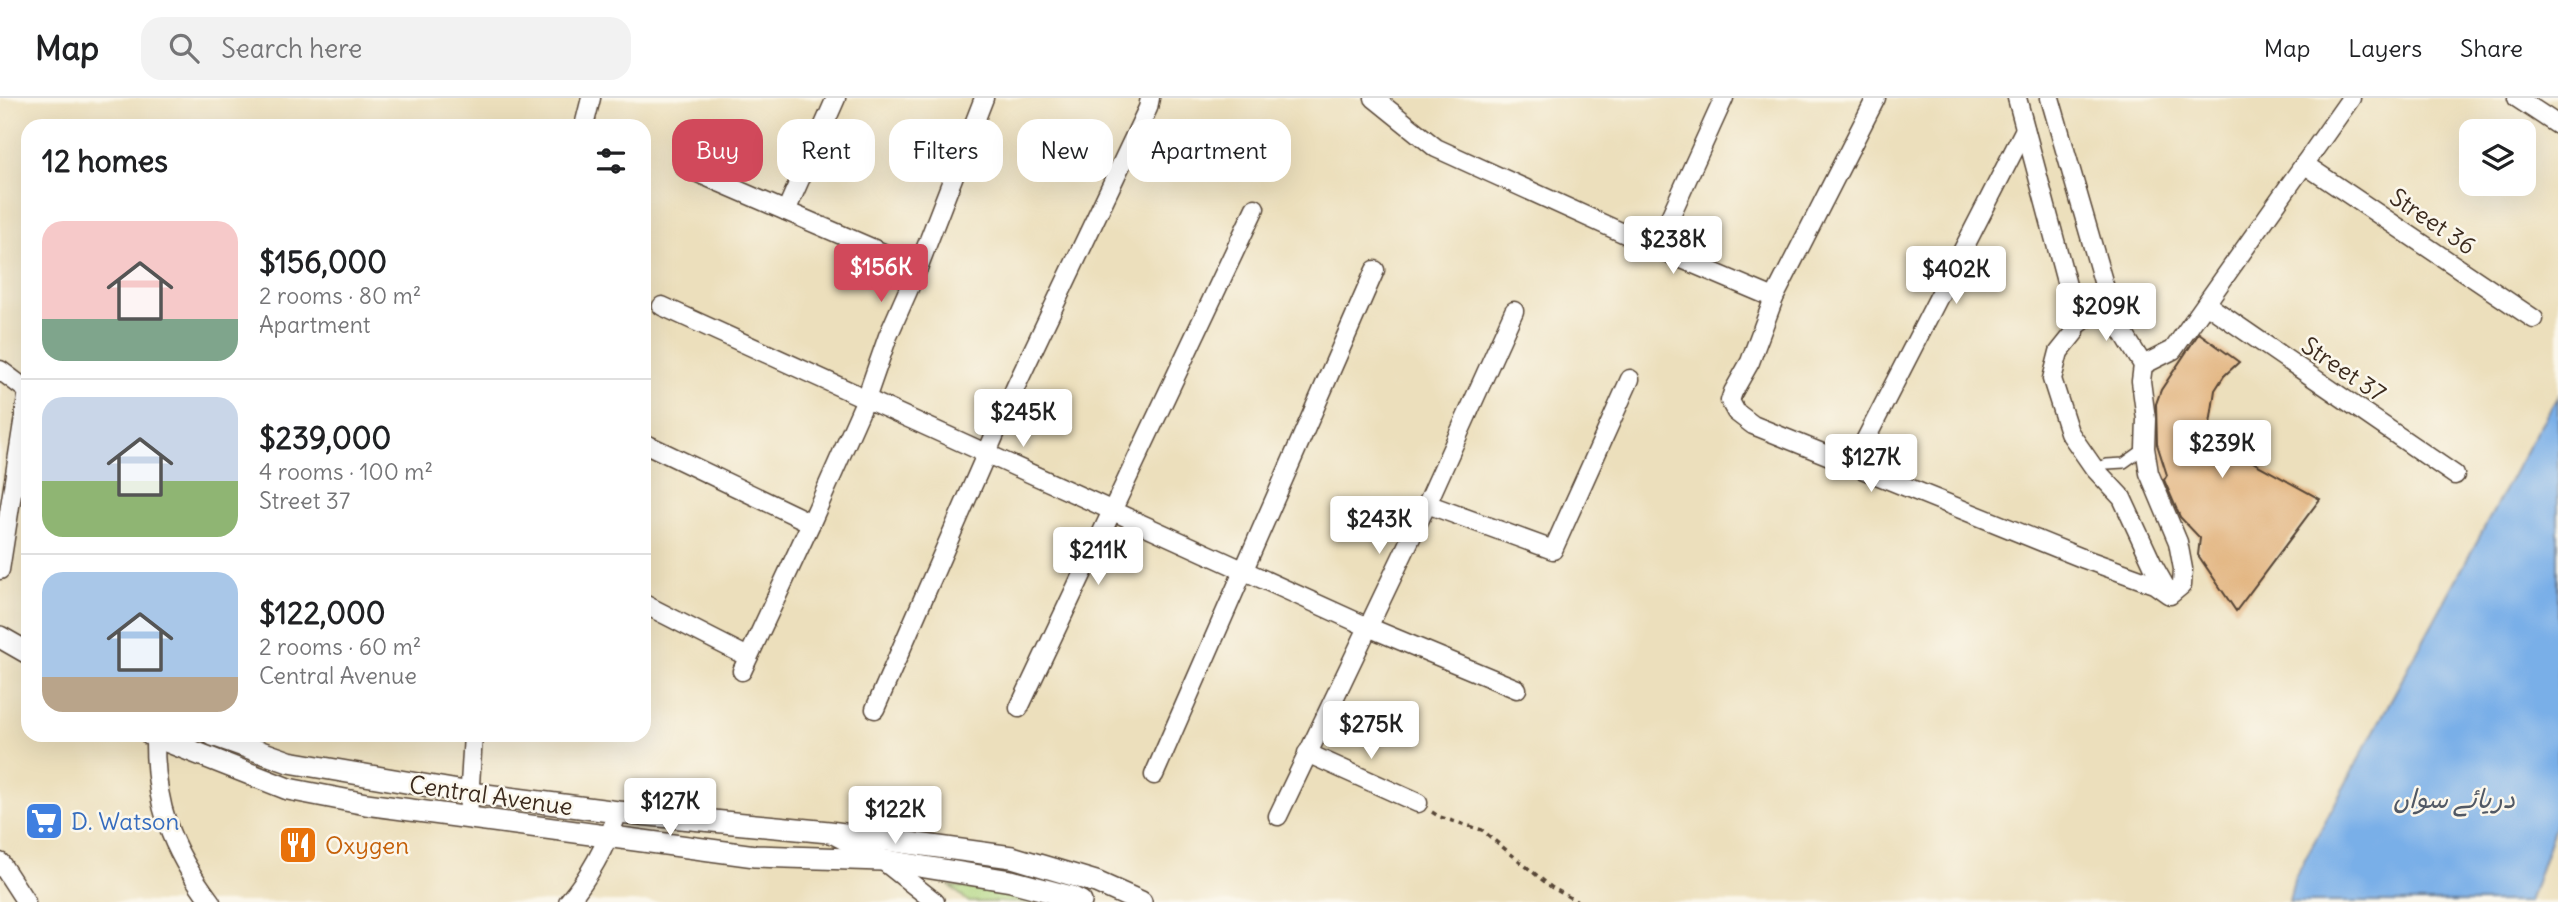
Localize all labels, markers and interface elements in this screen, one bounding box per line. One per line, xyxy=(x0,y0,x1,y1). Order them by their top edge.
search box xyxy=(141,17,631,80)
text: Map xyxy=(35,27,99,69)
icon: search xyxy=(165,29,203,67)
text: Search here xyxy=(221,32,362,65)
text: Map xyxy=(2264,33,2310,63)
text: Layers xyxy=(2348,33,2422,63)
text: Share xyxy=(2460,33,2523,63)
chip: Buy xyxy=(672,119,763,182)
chip: Rent xyxy=(777,119,875,182)
chip: Filters xyxy=(889,119,1003,182)
chip: New xyxy=(1017,119,1113,182)
chip: Apartment xyxy=(1127,119,1291,182)
map controls xyxy=(2459,119,2536,196)
button: layers xyxy=(2459,119,2536,196)
text: 12 homes xyxy=(42,142,168,180)
icon: filters xyxy=(592,142,630,180)
street label: Street 36 xyxy=(2384,181,2482,261)
pin: $238K xyxy=(1624,216,1722,276)
text: $238K xyxy=(1640,224,1706,253)
text: $156,000 xyxy=(259,243,387,281)
pin: $156K xyxy=(832,244,930,304)
pin: $402K xyxy=(1907,246,2005,306)
icon: home xyxy=(98,249,182,333)
text: $156K xyxy=(850,252,912,281)
text: $402K xyxy=(1922,254,1990,283)
text: 2 rooms · 80 m² xyxy=(259,281,421,310)
pin: $209K xyxy=(2057,284,2155,343)
text: $209K xyxy=(2072,291,2140,320)
text: Apartment xyxy=(259,310,371,339)
street label: Street 37 xyxy=(2296,330,2392,408)
pin: $245K xyxy=(974,390,1072,449)
text: $245K xyxy=(990,397,1056,426)
text: $239,000 xyxy=(259,419,391,457)
pin: $239K xyxy=(2173,420,2271,480)
icon: home xyxy=(98,425,182,509)
text: $239K xyxy=(2189,428,2255,457)
pin: $127K xyxy=(1822,434,1920,494)
text: $127K xyxy=(1841,442,1901,471)
text: 4 rooms · 100 m² xyxy=(259,457,433,486)
text: Street 37 xyxy=(259,486,350,515)
pin: $243K xyxy=(1330,496,1428,556)
text: $243K xyxy=(1346,504,1412,533)
pin: $211K xyxy=(1049,528,1147,587)
text: $211K xyxy=(1069,535,1127,564)
text: $122,000 xyxy=(259,594,385,632)
icon: home xyxy=(98,600,182,684)
text: 2 rooms · 60 m² xyxy=(259,632,421,661)
text: Central Avenue xyxy=(259,661,417,690)
pin: $275K xyxy=(1322,702,1420,761)
text: $275K xyxy=(1339,709,1403,738)
street label: Central Avenue xyxy=(407,769,575,821)
pin: $127K xyxy=(621,778,719,838)
water label: دریائے سواں xyxy=(2393,782,2516,817)
text: $127K xyxy=(640,786,700,815)
pin: $122K xyxy=(846,786,944,846)
text: $122K xyxy=(865,794,925,823)
supermarket icon: D. Watson xyxy=(23,800,65,842)
place label: D. Watson xyxy=(71,806,180,836)
restaurant icon: Oxygen xyxy=(277,824,319,866)
place label: Oxygen xyxy=(325,830,409,860)

